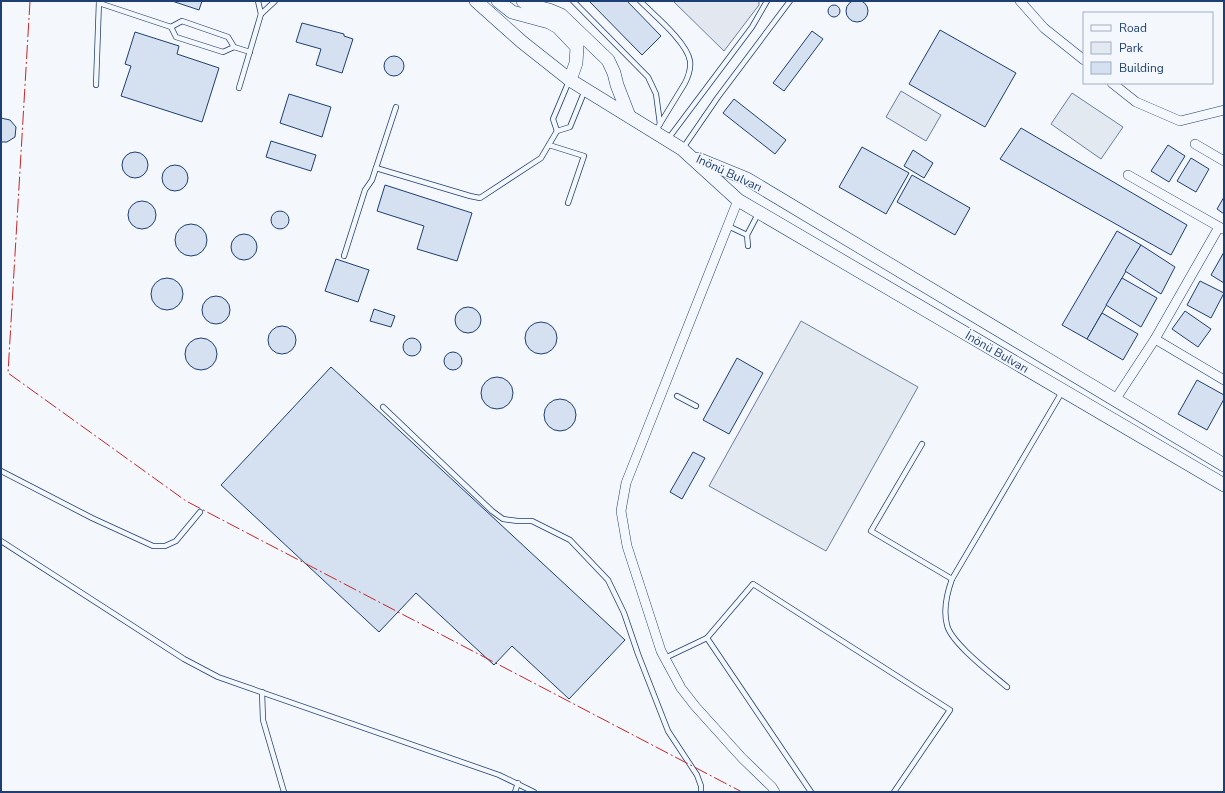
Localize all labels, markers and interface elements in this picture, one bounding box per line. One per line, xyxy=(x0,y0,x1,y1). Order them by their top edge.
legend xyxy=(1083,12,1213,84)
text: Road xyxy=(1119,20,1147,36)
text: Park xyxy=(1119,40,1144,56)
text: Building xyxy=(1119,60,1164,76)
street label: İnönü Bulvarı xyxy=(693,151,765,195)
street label: İnönü Bulvarı xyxy=(962,327,1032,377)

